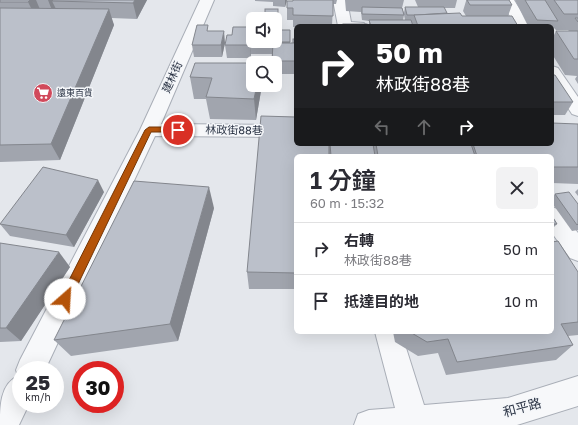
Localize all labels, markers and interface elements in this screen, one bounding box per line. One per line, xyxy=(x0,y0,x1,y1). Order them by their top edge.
map controls xyxy=(246,12,282,92)
button: sound xyxy=(246,12,282,48)
text: 50 m xyxy=(376,36,443,69)
icon: right xyxy=(310,40,362,92)
button: search xyxy=(246,56,282,92)
street label: 建林街 xyxy=(159,59,184,95)
text: 林政街88巷 xyxy=(376,73,470,95)
supermarket icon: 遠東百貨 xyxy=(32,82,54,104)
place label: 遠東百貨 xyxy=(57,87,93,98)
pin xyxy=(161,113,195,147)
icon: left xyxy=(371,116,393,138)
icon: ahead xyxy=(413,116,435,138)
icon: right xyxy=(455,116,477,138)
icon: arrive xyxy=(167,119,189,141)
street label: 林政街88巷 xyxy=(205,122,263,137)
text: 1 分鐘 xyxy=(310,165,376,194)
button: close xyxy=(496,167,538,209)
text: 60 m · 15:32 xyxy=(310,195,384,211)
text: 右轉 xyxy=(344,231,374,249)
icon: right xyxy=(310,238,332,260)
text: 50 m xyxy=(503,240,538,258)
text: 林政街88巷 xyxy=(344,252,412,268)
position arrow xyxy=(44,278,86,320)
icon: arrive xyxy=(310,290,332,312)
text: 抵達目的地 xyxy=(344,292,419,310)
text: 10 m xyxy=(504,292,538,310)
speed limit sign: 30 xyxy=(72,361,124,413)
text: 25 xyxy=(26,370,50,394)
text: km/h xyxy=(25,391,51,403)
street label: 和平路 xyxy=(501,394,543,420)

